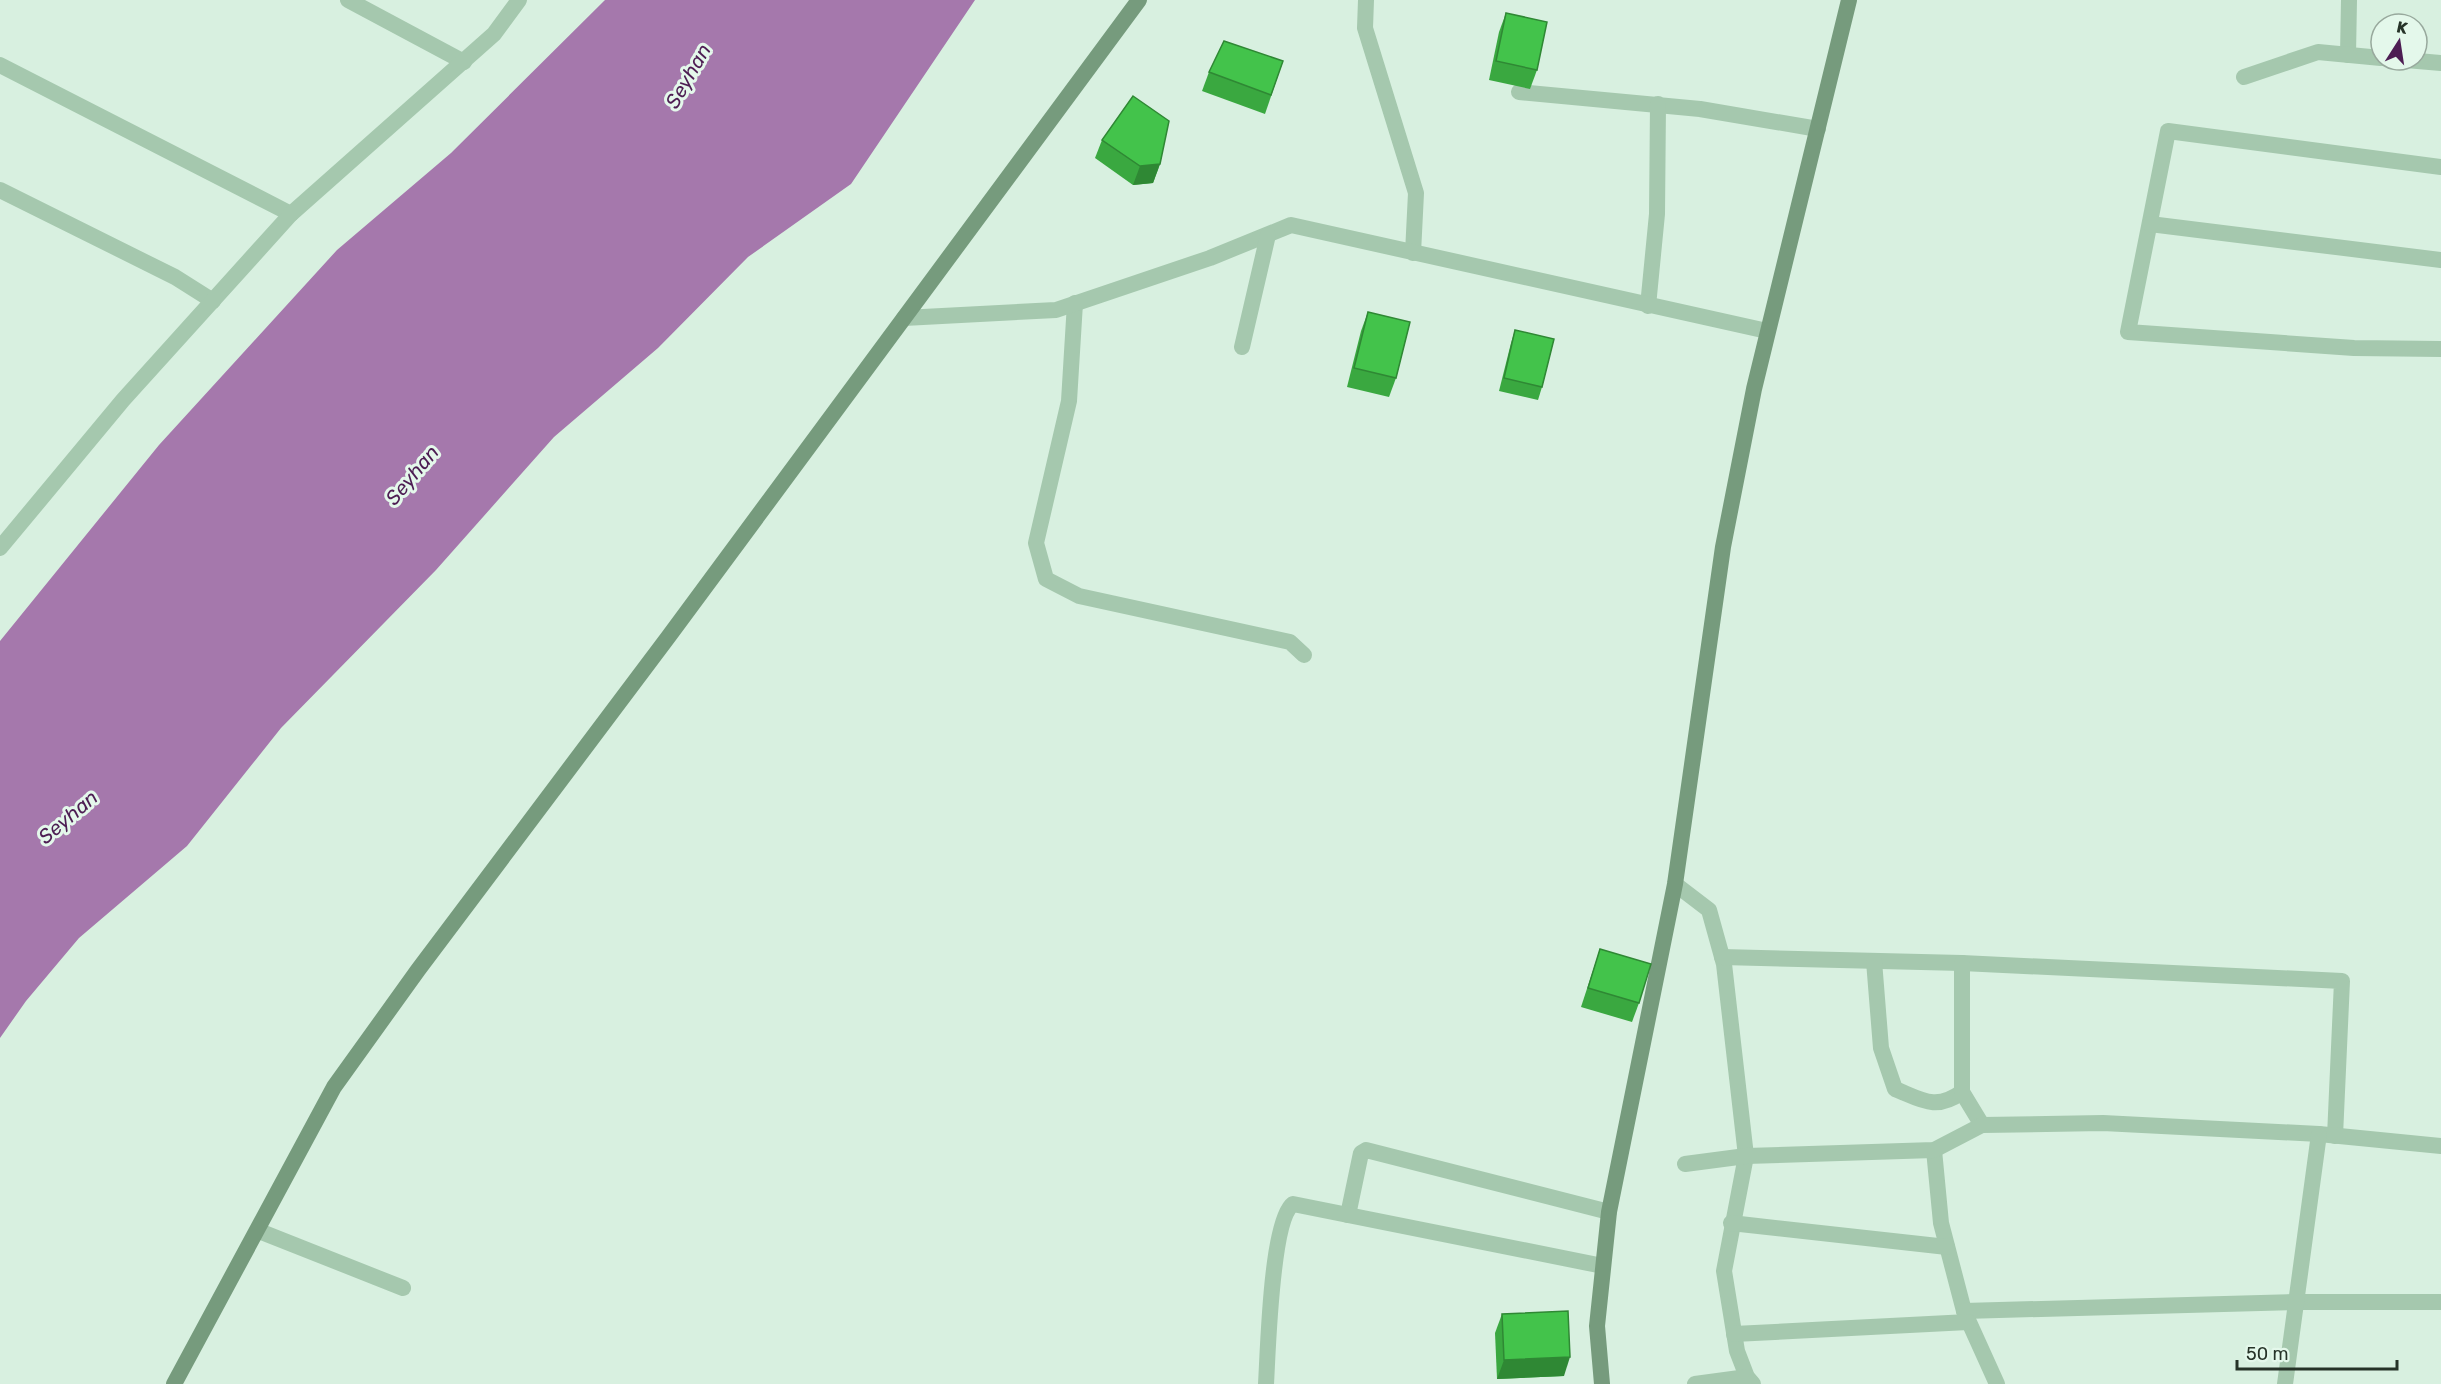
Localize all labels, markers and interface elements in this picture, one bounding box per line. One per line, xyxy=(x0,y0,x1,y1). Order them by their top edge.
north arrow xyxy=(2369,12,2429,72)
text: K xyxy=(2395,17,2410,38)
water label: Seyhan xyxy=(660,40,716,112)
water label: Seyhan xyxy=(380,440,444,510)
water label: Seyhan xyxy=(33,785,103,849)
scale bar xyxy=(2237,1333,2398,1371)
text: 50 m xyxy=(2246,1343,2289,1365)

